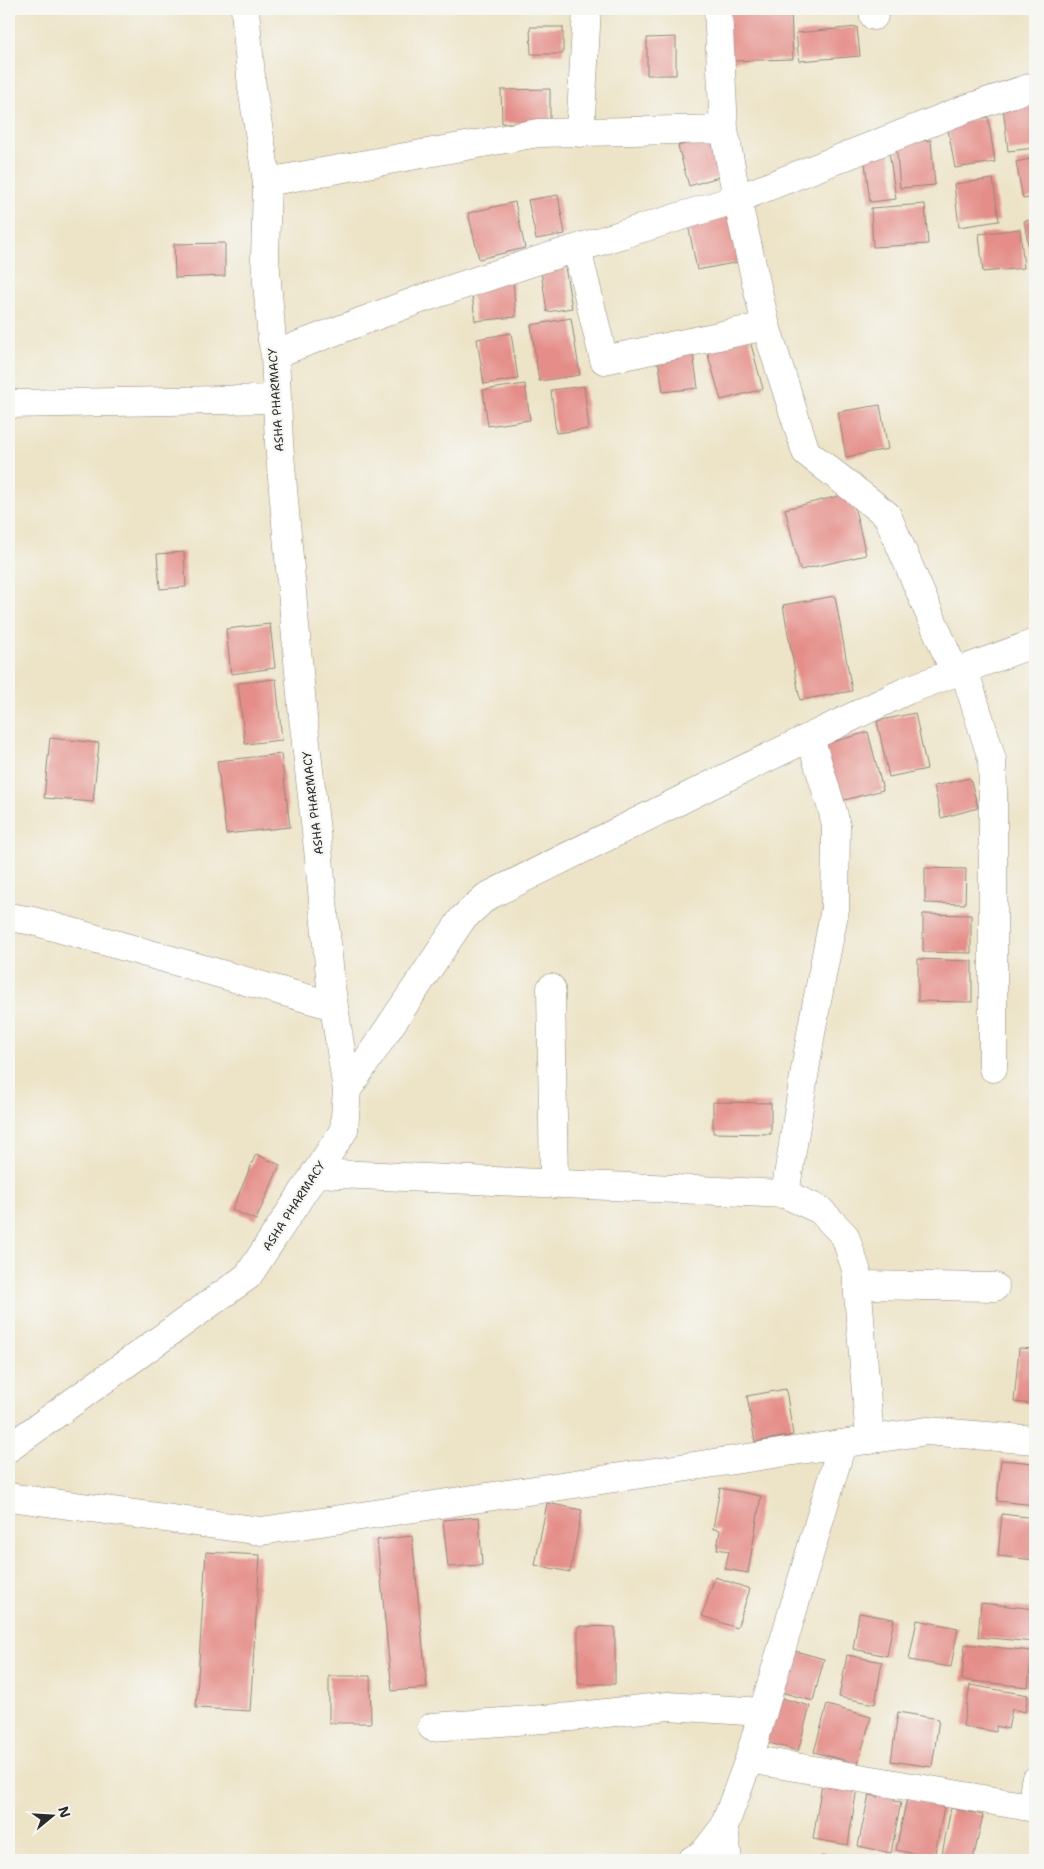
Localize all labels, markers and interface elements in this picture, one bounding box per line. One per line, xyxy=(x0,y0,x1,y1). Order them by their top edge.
street label: ASHA PHARMACY xyxy=(264,347,288,452)
street label: ASHA PHARMACY xyxy=(299,750,327,856)
street label: ASHA PHARMACY xyxy=(259,1157,329,1254)
north arrow xyxy=(28,1792,78,1842)
text: N xyxy=(54,1804,75,1820)

